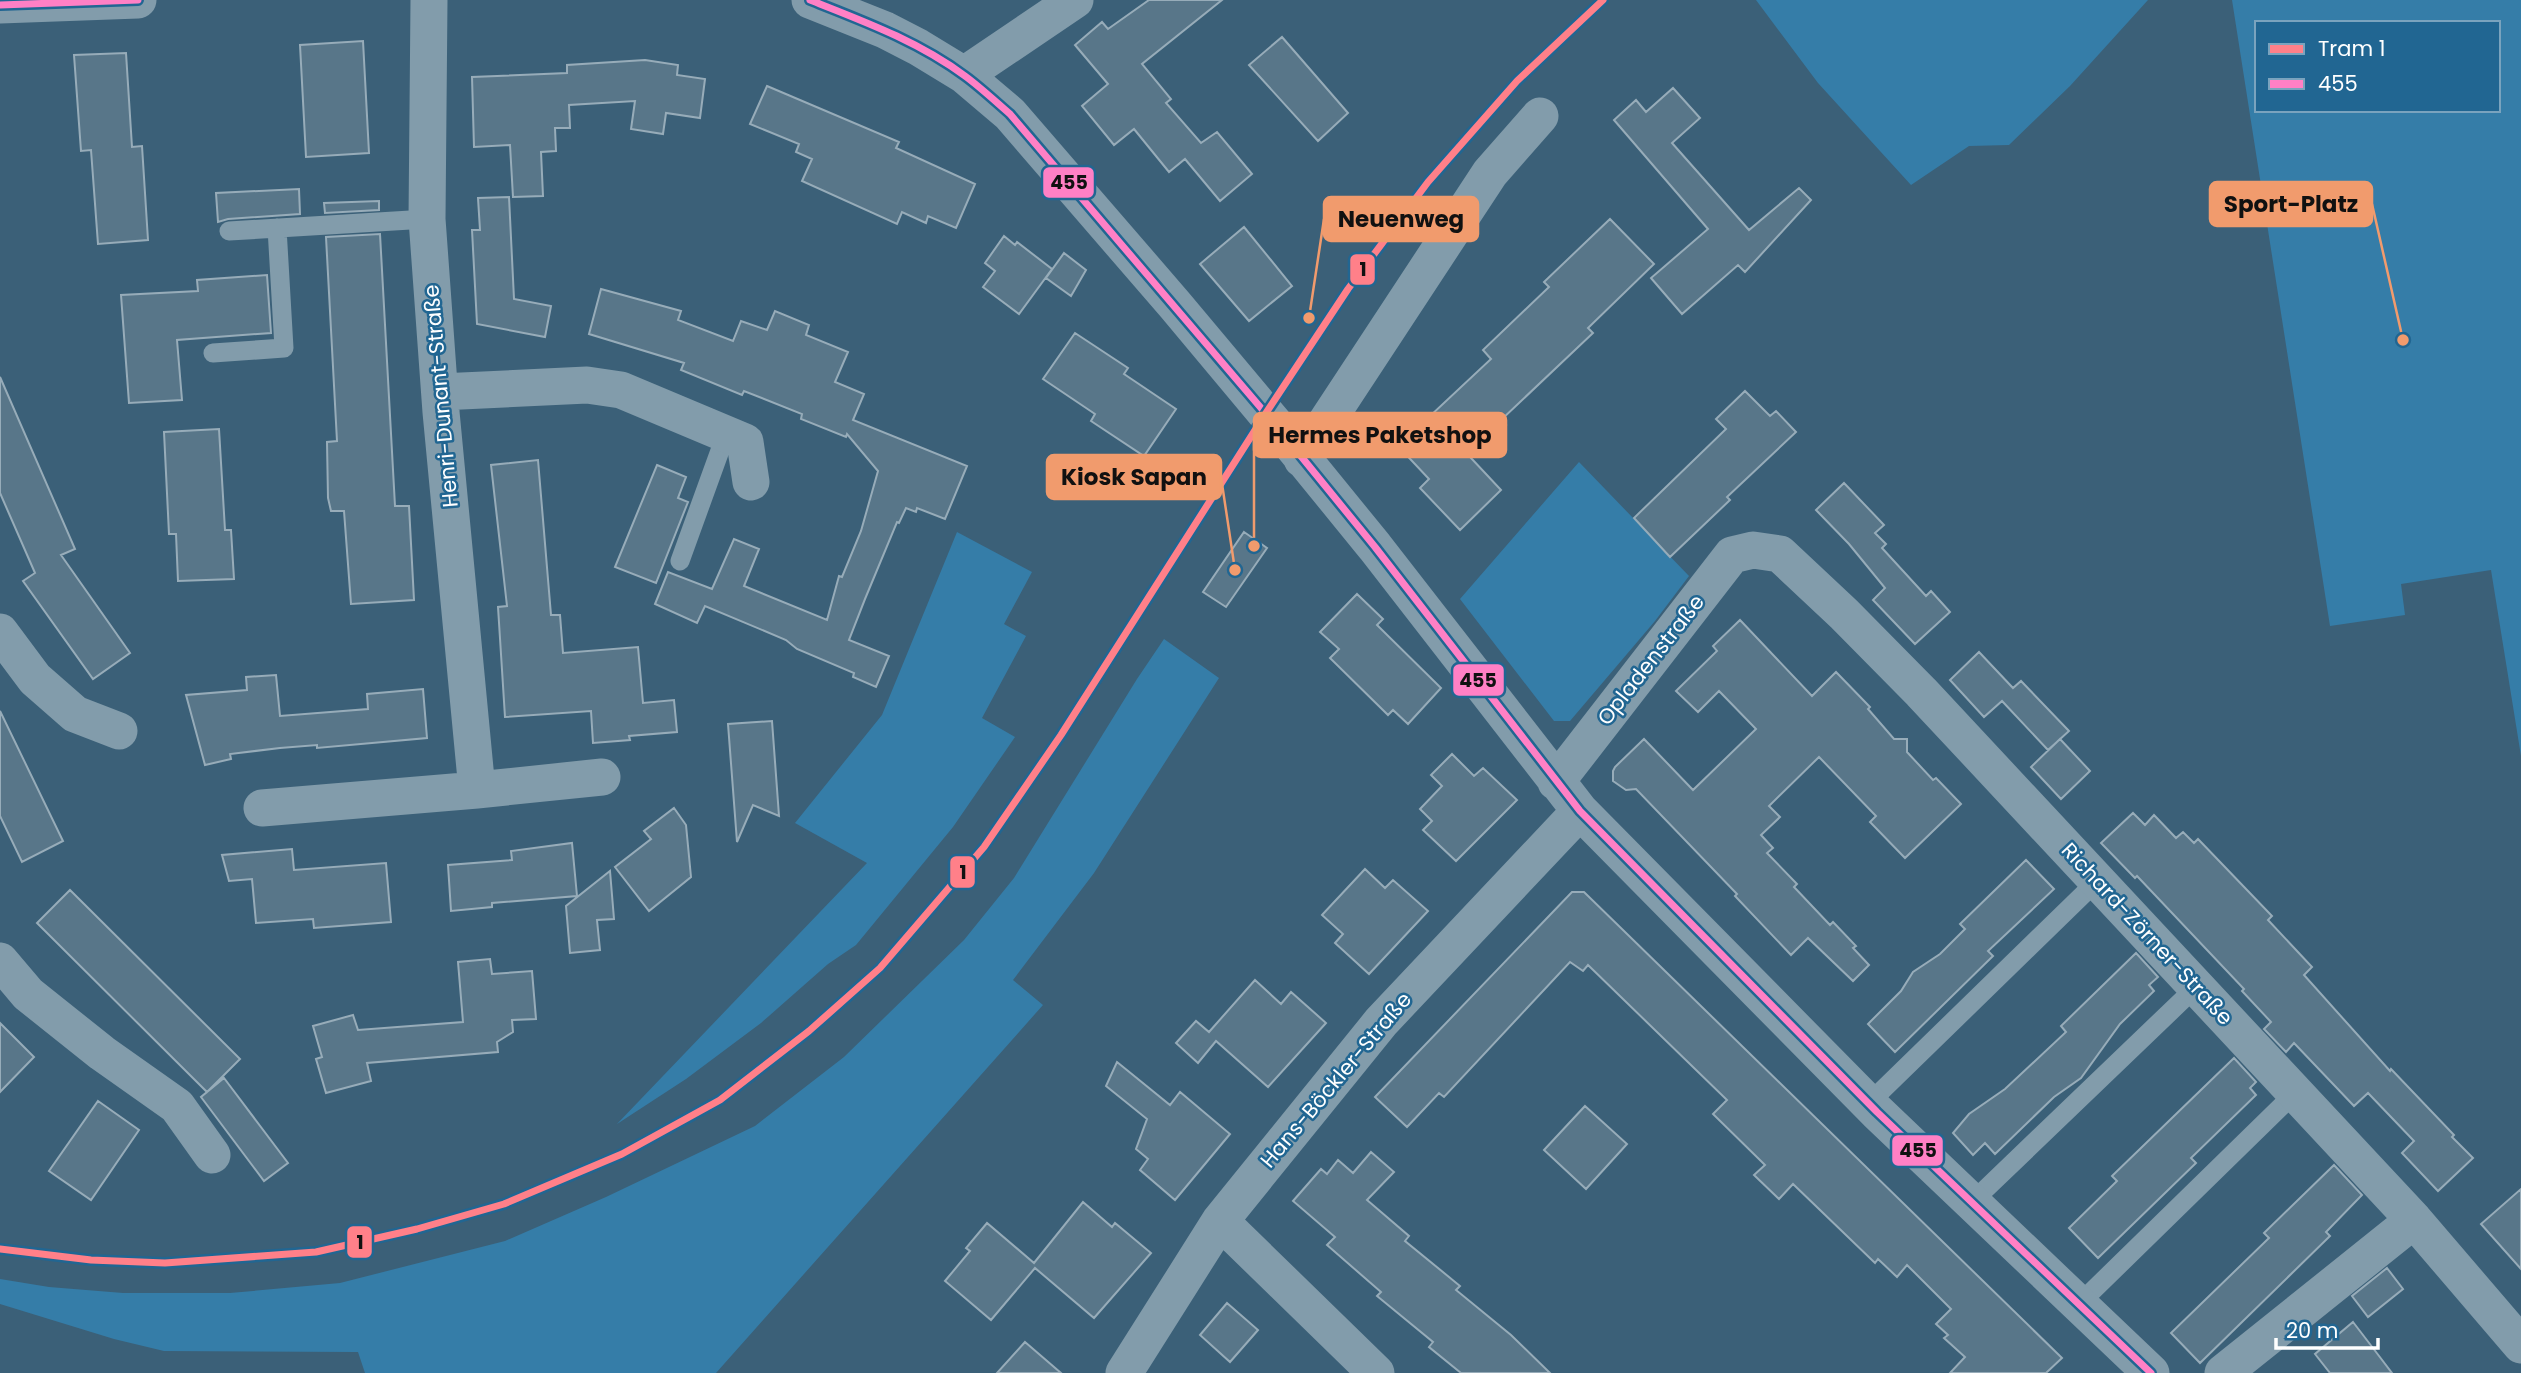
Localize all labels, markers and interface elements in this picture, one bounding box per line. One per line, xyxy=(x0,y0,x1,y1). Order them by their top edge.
legend xyxy=(2255,21,2500,112)
text: Tram 1 xyxy=(2318,34,2385,63)
text: 455 xyxy=(2318,69,2358,98)
line badge: 455 xyxy=(1042,166,1095,199)
text: 455 xyxy=(1050,169,1088,196)
callout: Sport-Platz xyxy=(2210,182,2372,226)
text: Sport-Platz xyxy=(2224,188,2358,220)
callout: Neuenweg xyxy=(1324,197,1478,241)
text: Neuenweg xyxy=(1338,203,1464,235)
line badge: 1 xyxy=(1349,253,1376,286)
text: 1 xyxy=(1359,256,1367,283)
street label: Henri-Dunant-Straße xyxy=(416,283,465,509)
callout: Hermes Paketshop xyxy=(1254,413,1506,457)
text: Hermes Paketshop xyxy=(1268,419,1492,451)
callout: Kiosk Sapan xyxy=(1047,455,1221,499)
text: Kiosk Sapan xyxy=(1061,461,1207,493)
street label: Opladenstraße xyxy=(1590,588,1711,731)
line badge: 455 xyxy=(1452,663,1505,697)
text: 455 xyxy=(1459,667,1497,694)
street label: Richard-Zörner-Straße xyxy=(2055,836,2240,1031)
line badge: 1 xyxy=(949,855,976,889)
text: 1 xyxy=(959,859,967,886)
street label: Hans-Böckler-Straße xyxy=(1253,986,1418,1174)
line badge: 455 xyxy=(1891,1134,1944,1167)
text: 455 xyxy=(1899,1137,1937,1164)
line badge: 1 xyxy=(346,1225,373,1259)
text: 1 xyxy=(356,1229,364,1256)
scale bar xyxy=(2276,1306,2378,1350)
text: 20 m xyxy=(2286,1316,2339,1345)

